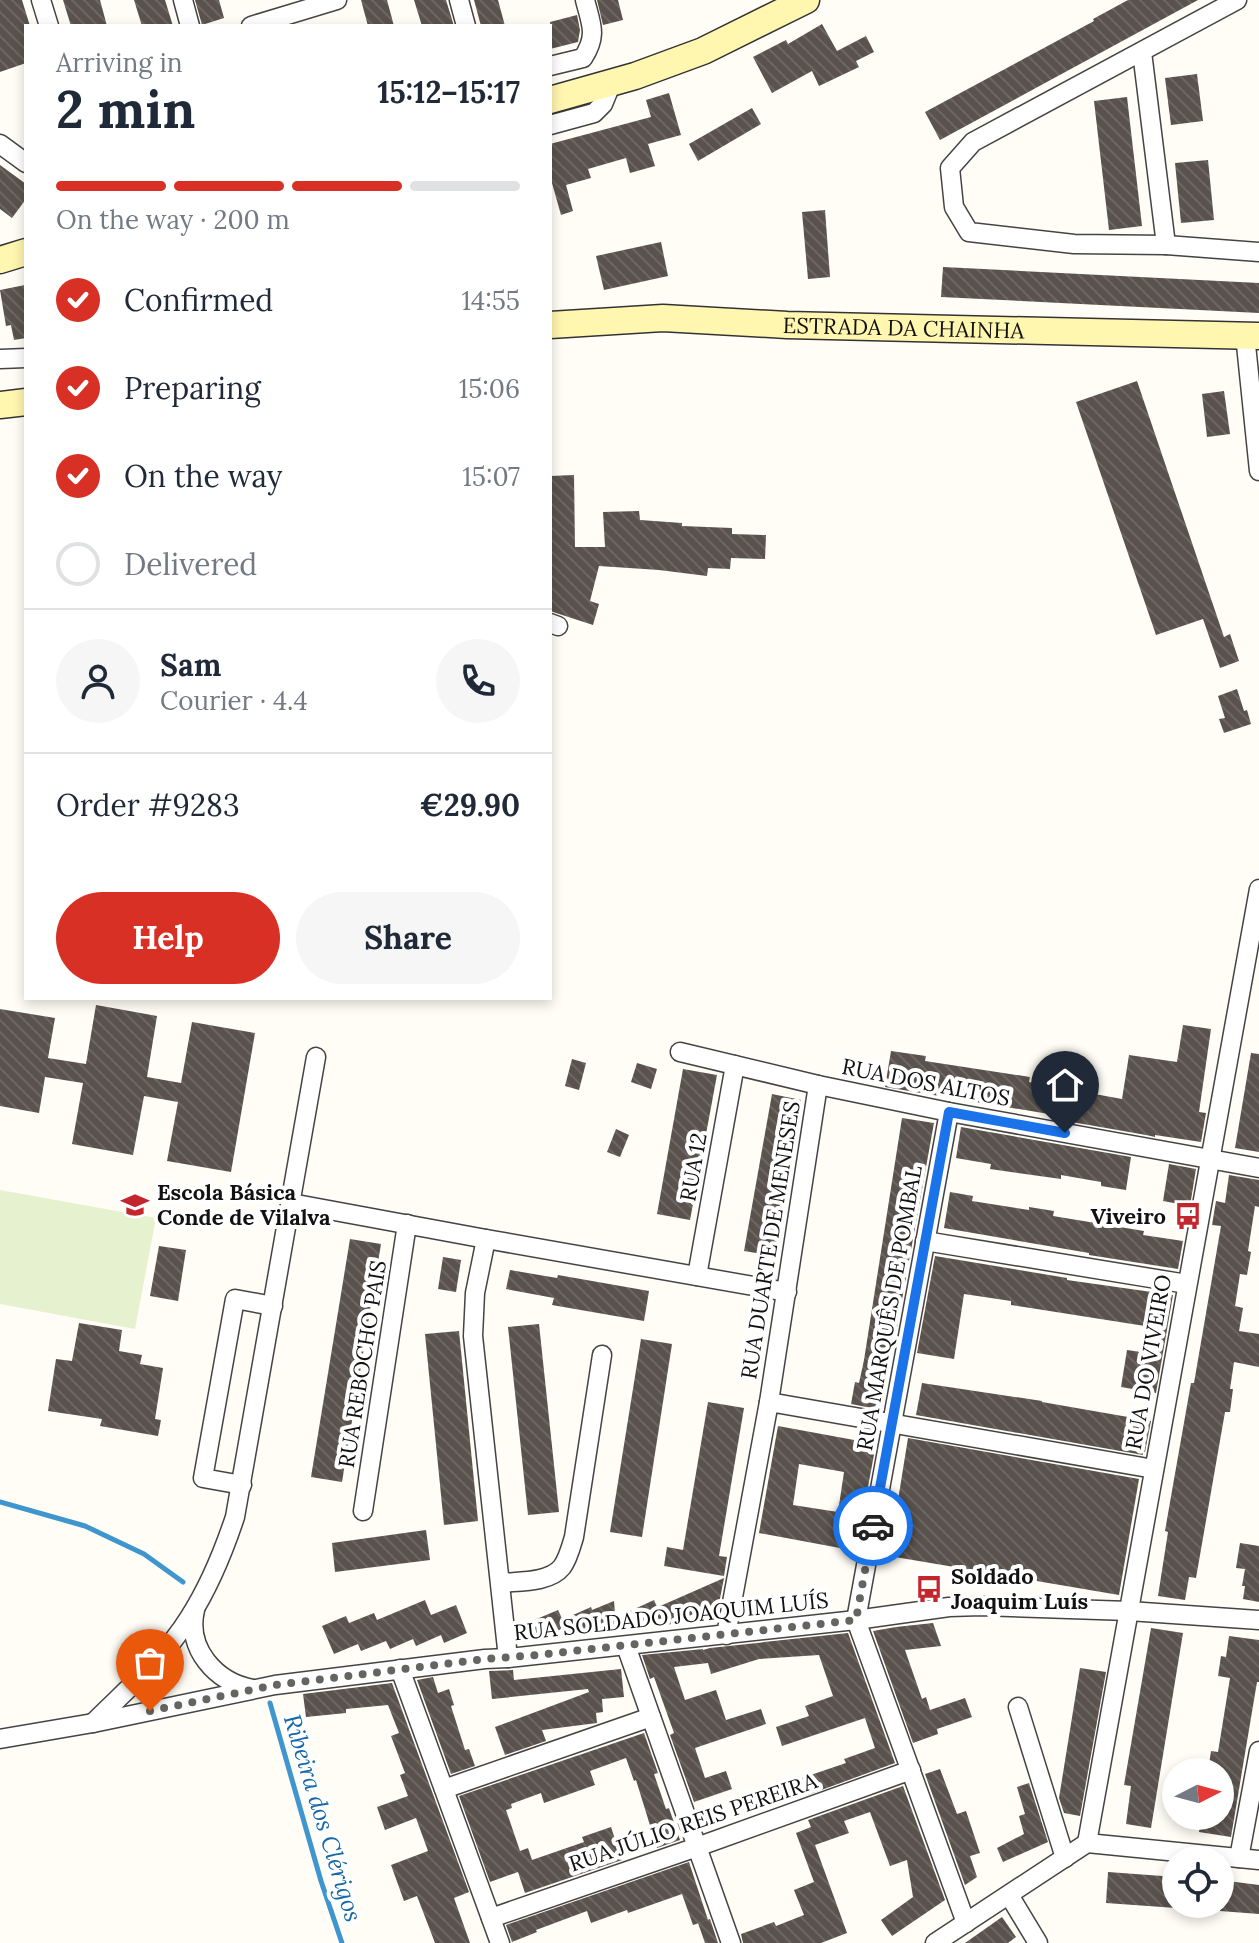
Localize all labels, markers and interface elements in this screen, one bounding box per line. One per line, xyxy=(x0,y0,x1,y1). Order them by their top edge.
text: Arriving in xyxy=(56,46,183,79)
text: 15:12–15:17 xyxy=(377,73,520,111)
text: 2 min xyxy=(56,76,195,142)
text: On the way · 200 m xyxy=(56,203,290,236)
icon: check xyxy=(56,278,100,322)
text: Confirmed xyxy=(124,281,273,319)
text: 14:55 xyxy=(462,284,520,317)
street label: ESTRADA DA CHAINHA xyxy=(782,311,1026,345)
icon: check xyxy=(56,366,100,410)
text: Preparing xyxy=(124,369,261,407)
text: 15:06 xyxy=(459,372,520,405)
icon: check xyxy=(56,454,100,498)
text: On the way xyxy=(124,457,282,495)
text: 15:07 xyxy=(462,460,520,493)
text: Delivered xyxy=(124,545,257,583)
button: person xyxy=(56,639,140,723)
button: phone xyxy=(436,639,520,723)
text: Sam xyxy=(160,646,221,684)
text: Courier · 4.4 xyxy=(160,684,308,717)
text: Order #9283 xyxy=(56,786,240,824)
text: €29.90 xyxy=(420,786,520,824)
button: Help xyxy=(56,892,280,984)
button: Share xyxy=(296,892,520,984)
pin xyxy=(1031,1051,1099,1133)
street label: RUA DOS ALTOS xyxy=(840,1052,1012,1112)
icon: home xyxy=(1043,1063,1087,1107)
street label: RUA DUARTE DE MENESES xyxy=(734,1099,806,1381)
street label: RUA 12 xyxy=(673,1131,713,1203)
street label: RUA MARQUÊS DE POMBAL xyxy=(850,1163,928,1453)
place label: Escola Básica Conde de Vilalva xyxy=(157,1178,331,1231)
school or university icon: Escola Básica Conde de Vilalva xyxy=(120,1190,150,1220)
bus stop icon: Viveiro xyxy=(1173,1201,1203,1231)
place label: Viveiro xyxy=(1091,1202,1166,1230)
street label: RUA REBOCHO PAIS xyxy=(332,1258,392,1470)
street label: RUA DO VIVEIRO xyxy=(1119,1272,1177,1452)
courier xyxy=(833,1486,913,1566)
icon: car xyxy=(851,1504,895,1548)
place label: Soldado Joaquim Luís xyxy=(951,1562,1088,1615)
bus stop icon: Soldado Joaquim Luís xyxy=(914,1574,944,1604)
street label: RUA SOLDADO JOAQUIM LUÍS xyxy=(512,1586,830,1646)
pin xyxy=(116,1629,184,1711)
icon: bag xyxy=(128,1641,172,1685)
water label: Ribeira dos Clérigos xyxy=(277,1711,369,1925)
north arrow xyxy=(1162,1758,1234,1830)
map controls xyxy=(1162,1758,1234,1918)
street label: RUA JÚLIO REIS PEREIRA xyxy=(565,1766,822,1878)
button: locate xyxy=(1162,1846,1234,1918)

